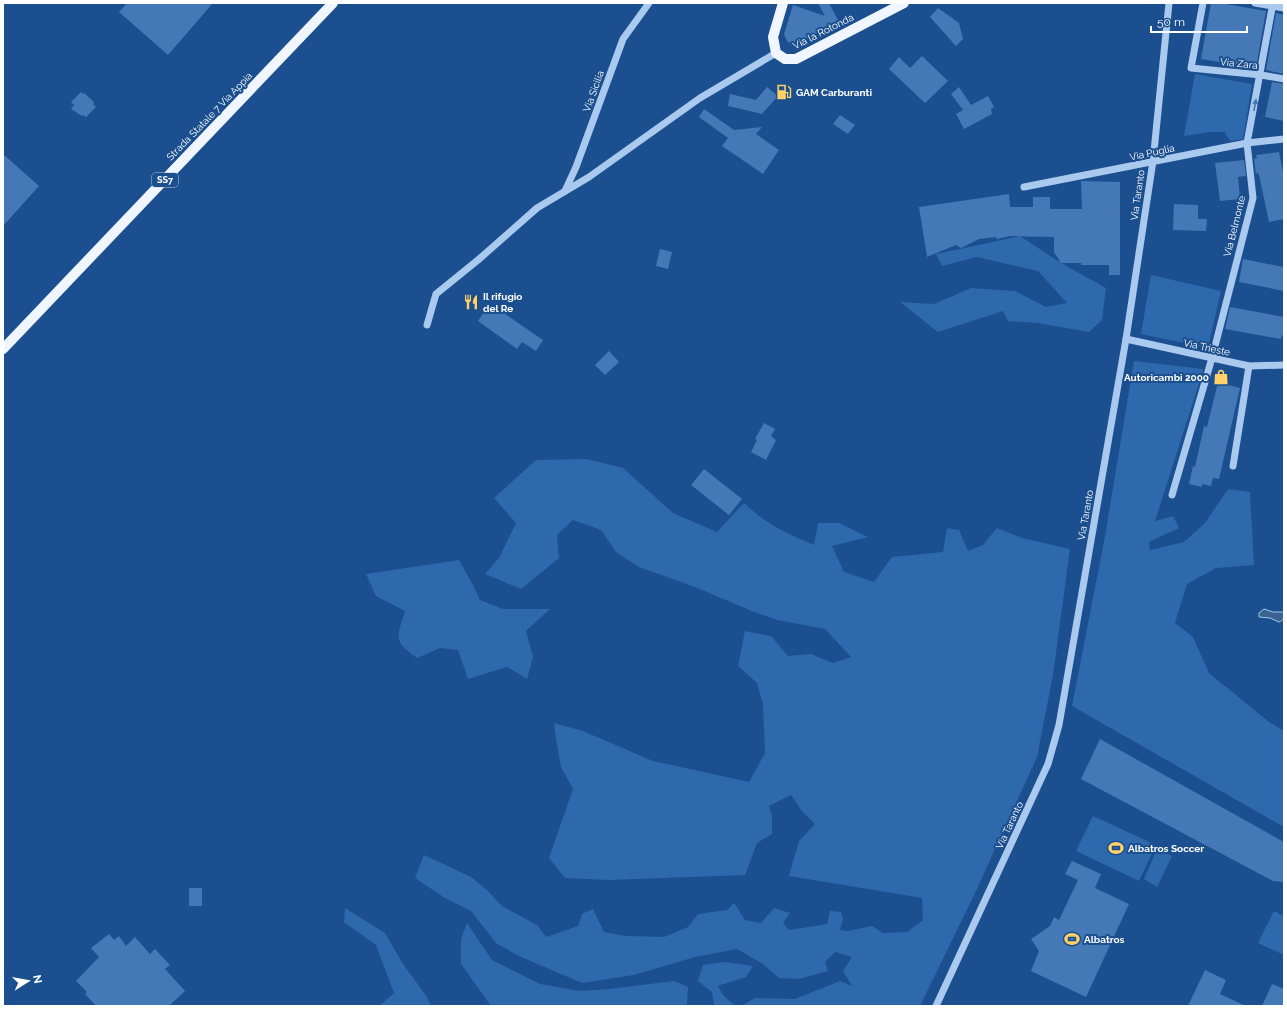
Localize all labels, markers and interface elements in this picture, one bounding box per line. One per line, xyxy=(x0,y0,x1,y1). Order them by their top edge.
scale bar xyxy=(1151,8,1247,34)
street label: Via la Rotonda xyxy=(791,11,855,51)
text: 50 m xyxy=(1157,15,1185,29)
street label: Via Zara xyxy=(1220,56,1258,71)
street label: Via Sicilia xyxy=(581,69,606,113)
street label: Strada Statale 7 Via Appia xyxy=(164,70,254,163)
fuel station icon: GAM Carburanti xyxy=(775,83,793,101)
place label: GAM Carburanti xyxy=(796,87,872,98)
one-way arrow xyxy=(1252,99,1258,111)
street label: Via Puglia xyxy=(1129,142,1176,163)
street label: Via Taranto xyxy=(1128,169,1147,221)
road number: SS7 xyxy=(152,173,178,187)
street label: Via Belmonte xyxy=(1222,194,1247,258)
place label: Il rifugio del Re xyxy=(483,291,522,314)
restaurant icon: Il rifugio del Re xyxy=(462,293,480,311)
street label: Via Trieste xyxy=(1183,337,1231,358)
shop icon: Autoricambi 2000 xyxy=(1212,368,1230,386)
place label: Autoricambi 2000 xyxy=(1124,372,1209,383)
street label: Via Taranto xyxy=(1076,489,1095,541)
street label: Via Taranto xyxy=(994,800,1025,851)
sports icon: Albatros Soccer xyxy=(1107,839,1125,857)
place label: Albatros Soccer xyxy=(1128,843,1204,854)
sports icon: Albatros xyxy=(1063,930,1081,948)
place label: Albatros xyxy=(1084,934,1125,945)
north arrow xyxy=(8,961,48,1001)
text: N xyxy=(30,974,45,985)

